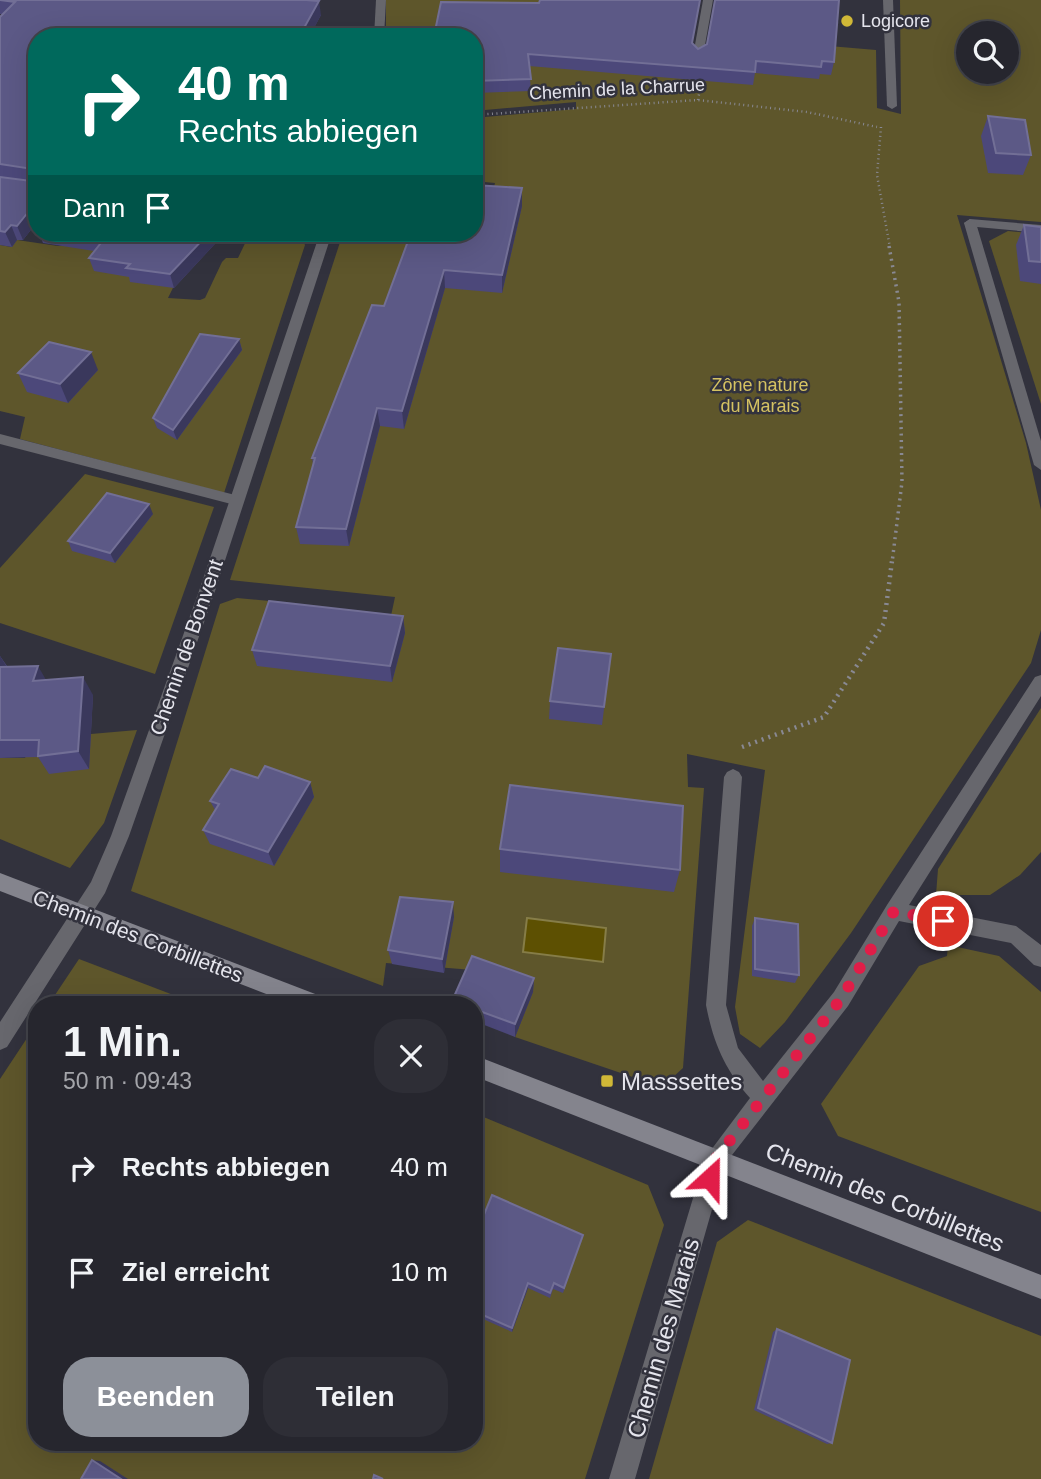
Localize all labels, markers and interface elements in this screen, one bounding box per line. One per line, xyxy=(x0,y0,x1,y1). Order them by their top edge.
place label: Logicore xyxy=(861,11,930,31)
marker: Logicore xyxy=(839,13,855,29)
map controls xyxy=(956,21,1019,84)
button: search xyxy=(956,21,1019,84)
icon: right xyxy=(63,56,154,147)
text: 40 m xyxy=(178,56,290,110)
street label: Chemin de la Charrue xyxy=(529,74,705,104)
text: Rechts abbiegen xyxy=(178,113,418,149)
icon: arrive xyxy=(139,189,177,227)
text: Dann xyxy=(63,193,125,223)
park label: Zône nature du Marais xyxy=(711,375,809,416)
street label: Chemin de Bonvent xyxy=(145,556,227,738)
street label: Chemin des Corbillettes xyxy=(30,885,246,987)
pin xyxy=(913,891,973,951)
icon: arrive xyxy=(924,902,962,940)
text: 1 Min. xyxy=(63,1018,182,1065)
button: close xyxy=(374,1019,448,1093)
text: 50 m · 09:43 xyxy=(63,1068,192,1094)
place label: Masssettes xyxy=(621,1068,742,1095)
marker: Masssettes xyxy=(599,1073,615,1089)
street label: Chemin des Corbillettes xyxy=(762,1137,1008,1257)
position arrow xyxy=(673,1141,747,1215)
icon: right xyxy=(63,1149,101,1187)
text: Rechts abbiegen xyxy=(122,1152,330,1182)
text: 40 m xyxy=(390,1152,448,1182)
street label: Chemin des Marais xyxy=(622,1235,704,1441)
icon: arrive xyxy=(63,1254,101,1292)
text: Ziel erreicht xyxy=(122,1257,269,1287)
text: 10 m xyxy=(390,1257,448,1287)
button: Beenden xyxy=(63,1357,249,1437)
button: Teilen xyxy=(263,1357,448,1437)

